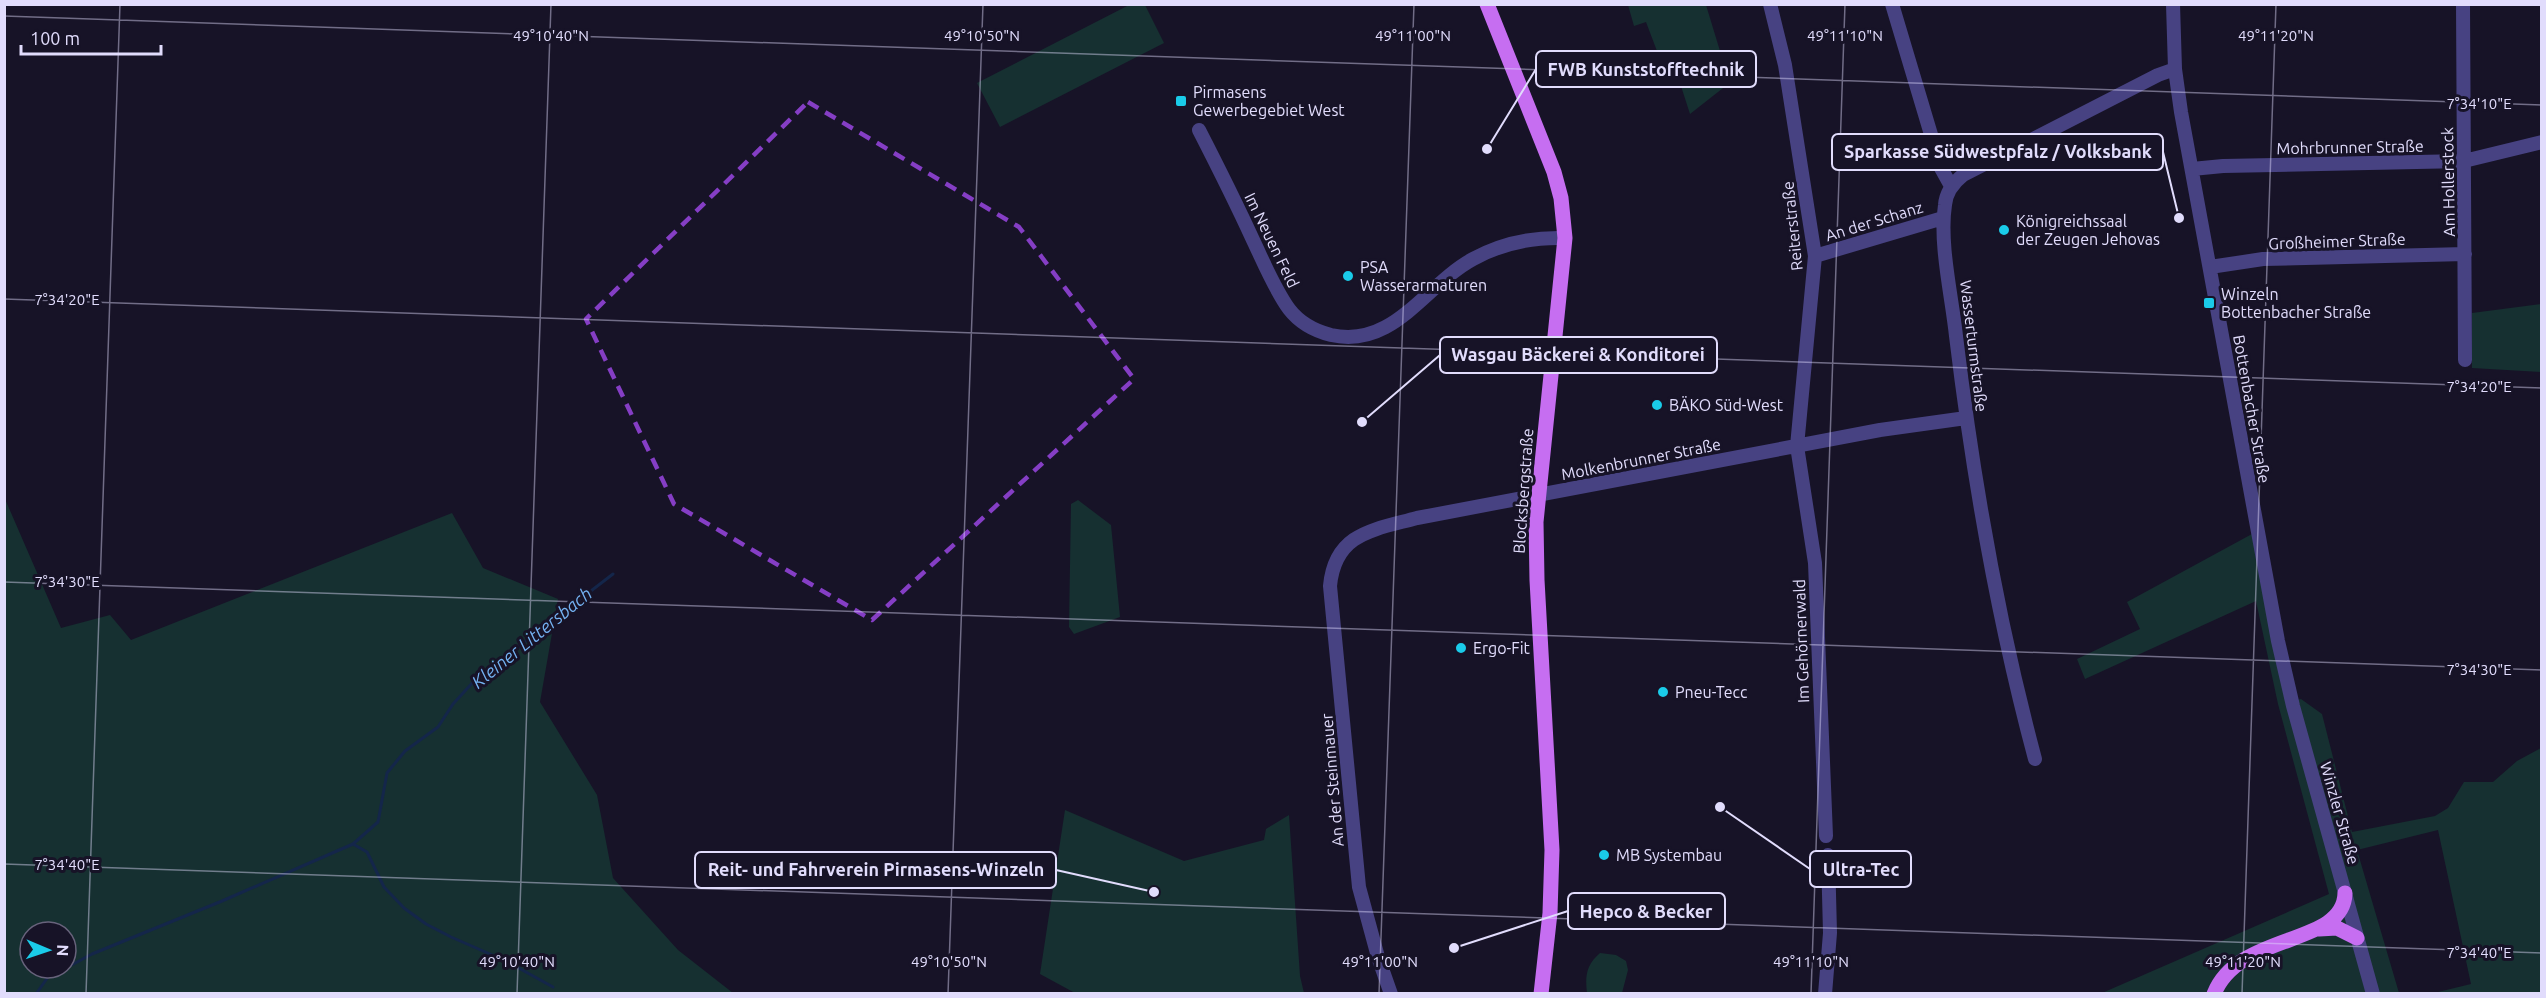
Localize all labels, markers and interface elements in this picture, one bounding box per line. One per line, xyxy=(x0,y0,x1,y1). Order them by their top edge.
scale bar xyxy=(21,18,160,56)
text: 49°10'40"N xyxy=(513,27,589,44)
text: 49°10'50"N xyxy=(944,27,1020,44)
text: 49°11'00"N xyxy=(1375,27,1451,44)
text: 49°11'10"N xyxy=(1807,27,1883,44)
text: 49°11'20"N xyxy=(2238,27,2314,44)
text: 100 m xyxy=(30,28,80,48)
callout: FWB Kunststofftechnik xyxy=(1536,51,1756,87)
text: FWB Kunststofftechnik xyxy=(1548,59,1744,79)
place label: Pirmasens Gewerbegebiet West xyxy=(1193,83,1345,119)
marker: Pirmasens Gewerbegebiet West xyxy=(1174,94,1188,108)
text: 7°34'10"E xyxy=(2446,95,2512,112)
street label: Am Hollerstock xyxy=(2438,127,2458,237)
callout: Sparkasse Südwestpfalz / Volksbank xyxy=(1832,134,2163,170)
street label: Mohrbrunner Straße xyxy=(2276,137,2424,157)
text: Sparkasse Südwestpfalz / Volksbank xyxy=(1844,141,2152,161)
street label: Reiterstraße xyxy=(1778,180,1806,272)
street label: Im Neuen Feld xyxy=(1241,190,1303,290)
street label: An der Schanz xyxy=(1823,198,1925,244)
place label: Königreichssaal der Zeugen Jehovas xyxy=(2016,212,2160,248)
marker: Königreichssaal der Zeugen Jehovas xyxy=(1997,223,2011,237)
street label: Großheimer Straße xyxy=(2268,230,2406,252)
place label: PSA Wasserarmaturen xyxy=(1360,258,1487,294)
marker: PSA Wasserarmaturen xyxy=(1341,269,1355,283)
street label: Wasserturmstraße xyxy=(1957,279,1991,413)
place label: Winzeln Bottenbacher Straße xyxy=(2221,285,2371,321)
text: 7°34'20"E xyxy=(34,291,100,308)
marker: Winzeln Bottenbacher Straße xyxy=(2202,296,2216,310)
street label: Bottenbacher Straße xyxy=(2230,333,2274,485)
callout: Wasgau Bäckerei & Konditorei xyxy=(1440,337,1717,373)
text: Wasgau Bäckerei & Konditorei xyxy=(1451,344,1705,364)
text: 7°34'20"E xyxy=(2446,378,2512,395)
place label: BÄKO Süd-West xyxy=(1669,396,1784,414)
marker: BÄKO Süd-West xyxy=(1650,398,1664,412)
street label: Blocksbergstraße xyxy=(1510,428,1536,554)
street label: Molkenbrunner Straße xyxy=(1560,435,1722,483)
text: 7°34'30"E xyxy=(34,573,100,590)
street label: Im Gehörnerwald xyxy=(1790,579,1812,703)
water label: Kleiner Littersbach xyxy=(467,583,595,692)
place label: Ergo-Fit xyxy=(1473,639,1531,657)
marker: Ergo-Fit xyxy=(1454,641,1468,655)
text: 7°34'30"E xyxy=(2446,661,2512,678)
place label: Pneu-Tecc xyxy=(1675,683,1748,701)
marker: Pneu-Tecc xyxy=(1656,685,1670,699)
street label: An der Steinmauer xyxy=(1317,713,1347,847)
street label: Winzler Straße xyxy=(2317,760,2363,866)
place label: MB Systembau xyxy=(1616,846,1722,864)
marker: MB Systembau xyxy=(1597,848,1611,862)
callout: Ultra-Tec xyxy=(1810,851,1911,887)
callout: Reit- und Fahrverein Pirmasens-Winzeln xyxy=(695,852,1056,888)
text: 7°34'40"E xyxy=(34,856,100,873)
text: Reit- und Fahrverein Pirmasens-Winzeln xyxy=(708,859,1044,879)
text: Ultra-Tec xyxy=(1823,859,1899,879)
callout: Hepco & Becker xyxy=(1568,893,1725,929)
text: Hepco & Becker xyxy=(1580,901,1713,921)
north arrow xyxy=(18,920,78,980)
text: N xyxy=(54,944,72,957)
text: 7°34'40"E xyxy=(2446,944,2512,961)
text: 49°10'40"N xyxy=(479,953,555,970)
text: 49°10'50"N xyxy=(911,953,987,970)
text: 49°11'00"N xyxy=(1342,953,1418,970)
text: 49°11'10"N xyxy=(1773,953,1849,970)
text: 49°11'20"N xyxy=(2205,953,2281,970)

